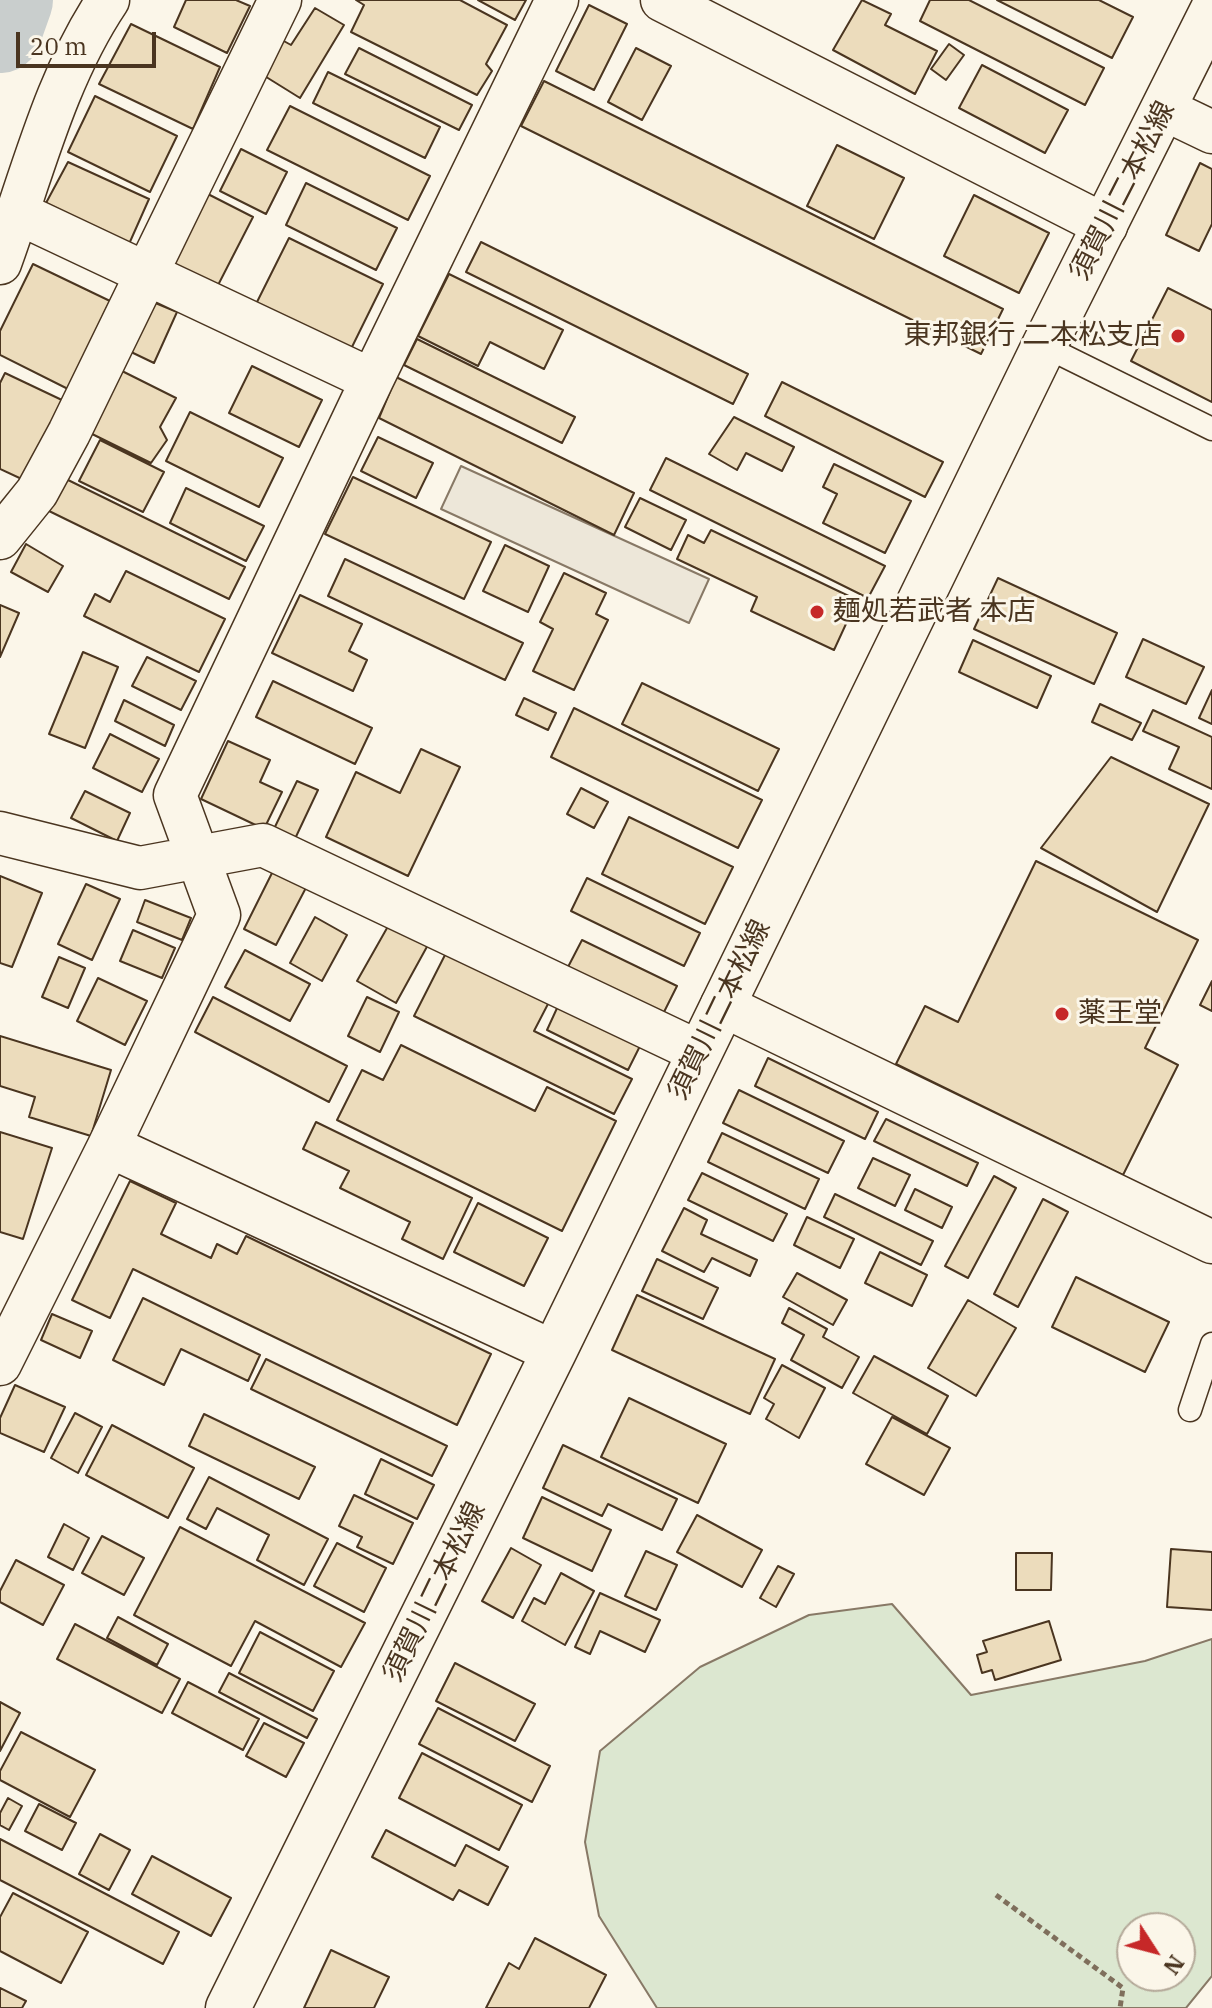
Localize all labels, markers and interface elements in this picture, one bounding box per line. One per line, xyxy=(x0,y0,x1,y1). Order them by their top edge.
scale bar xyxy=(20,16,160,66)
text: 20 m xyxy=(30,30,87,62)
street label: 須賀川二本松線 xyxy=(1064,96,1182,286)
place label: 東邦銀行 二本松支店 xyxy=(904,319,1162,353)
marker: 東邦銀行 二本松支店 xyxy=(1169,327,1187,345)
place label: 麺処若武者 本店 xyxy=(833,595,1035,629)
marker: 麺処若武者 本店 xyxy=(808,603,826,621)
street label: 須賀川二本松線 xyxy=(662,915,778,1105)
place label: 薬王堂 xyxy=(1078,997,1162,1031)
marker: 薬王堂 xyxy=(1053,1005,1071,1023)
street label: 須賀川二本松線 xyxy=(377,1497,493,1687)
north arrow xyxy=(1116,1912,1196,1992)
text: N xyxy=(1157,1950,1191,1981)

